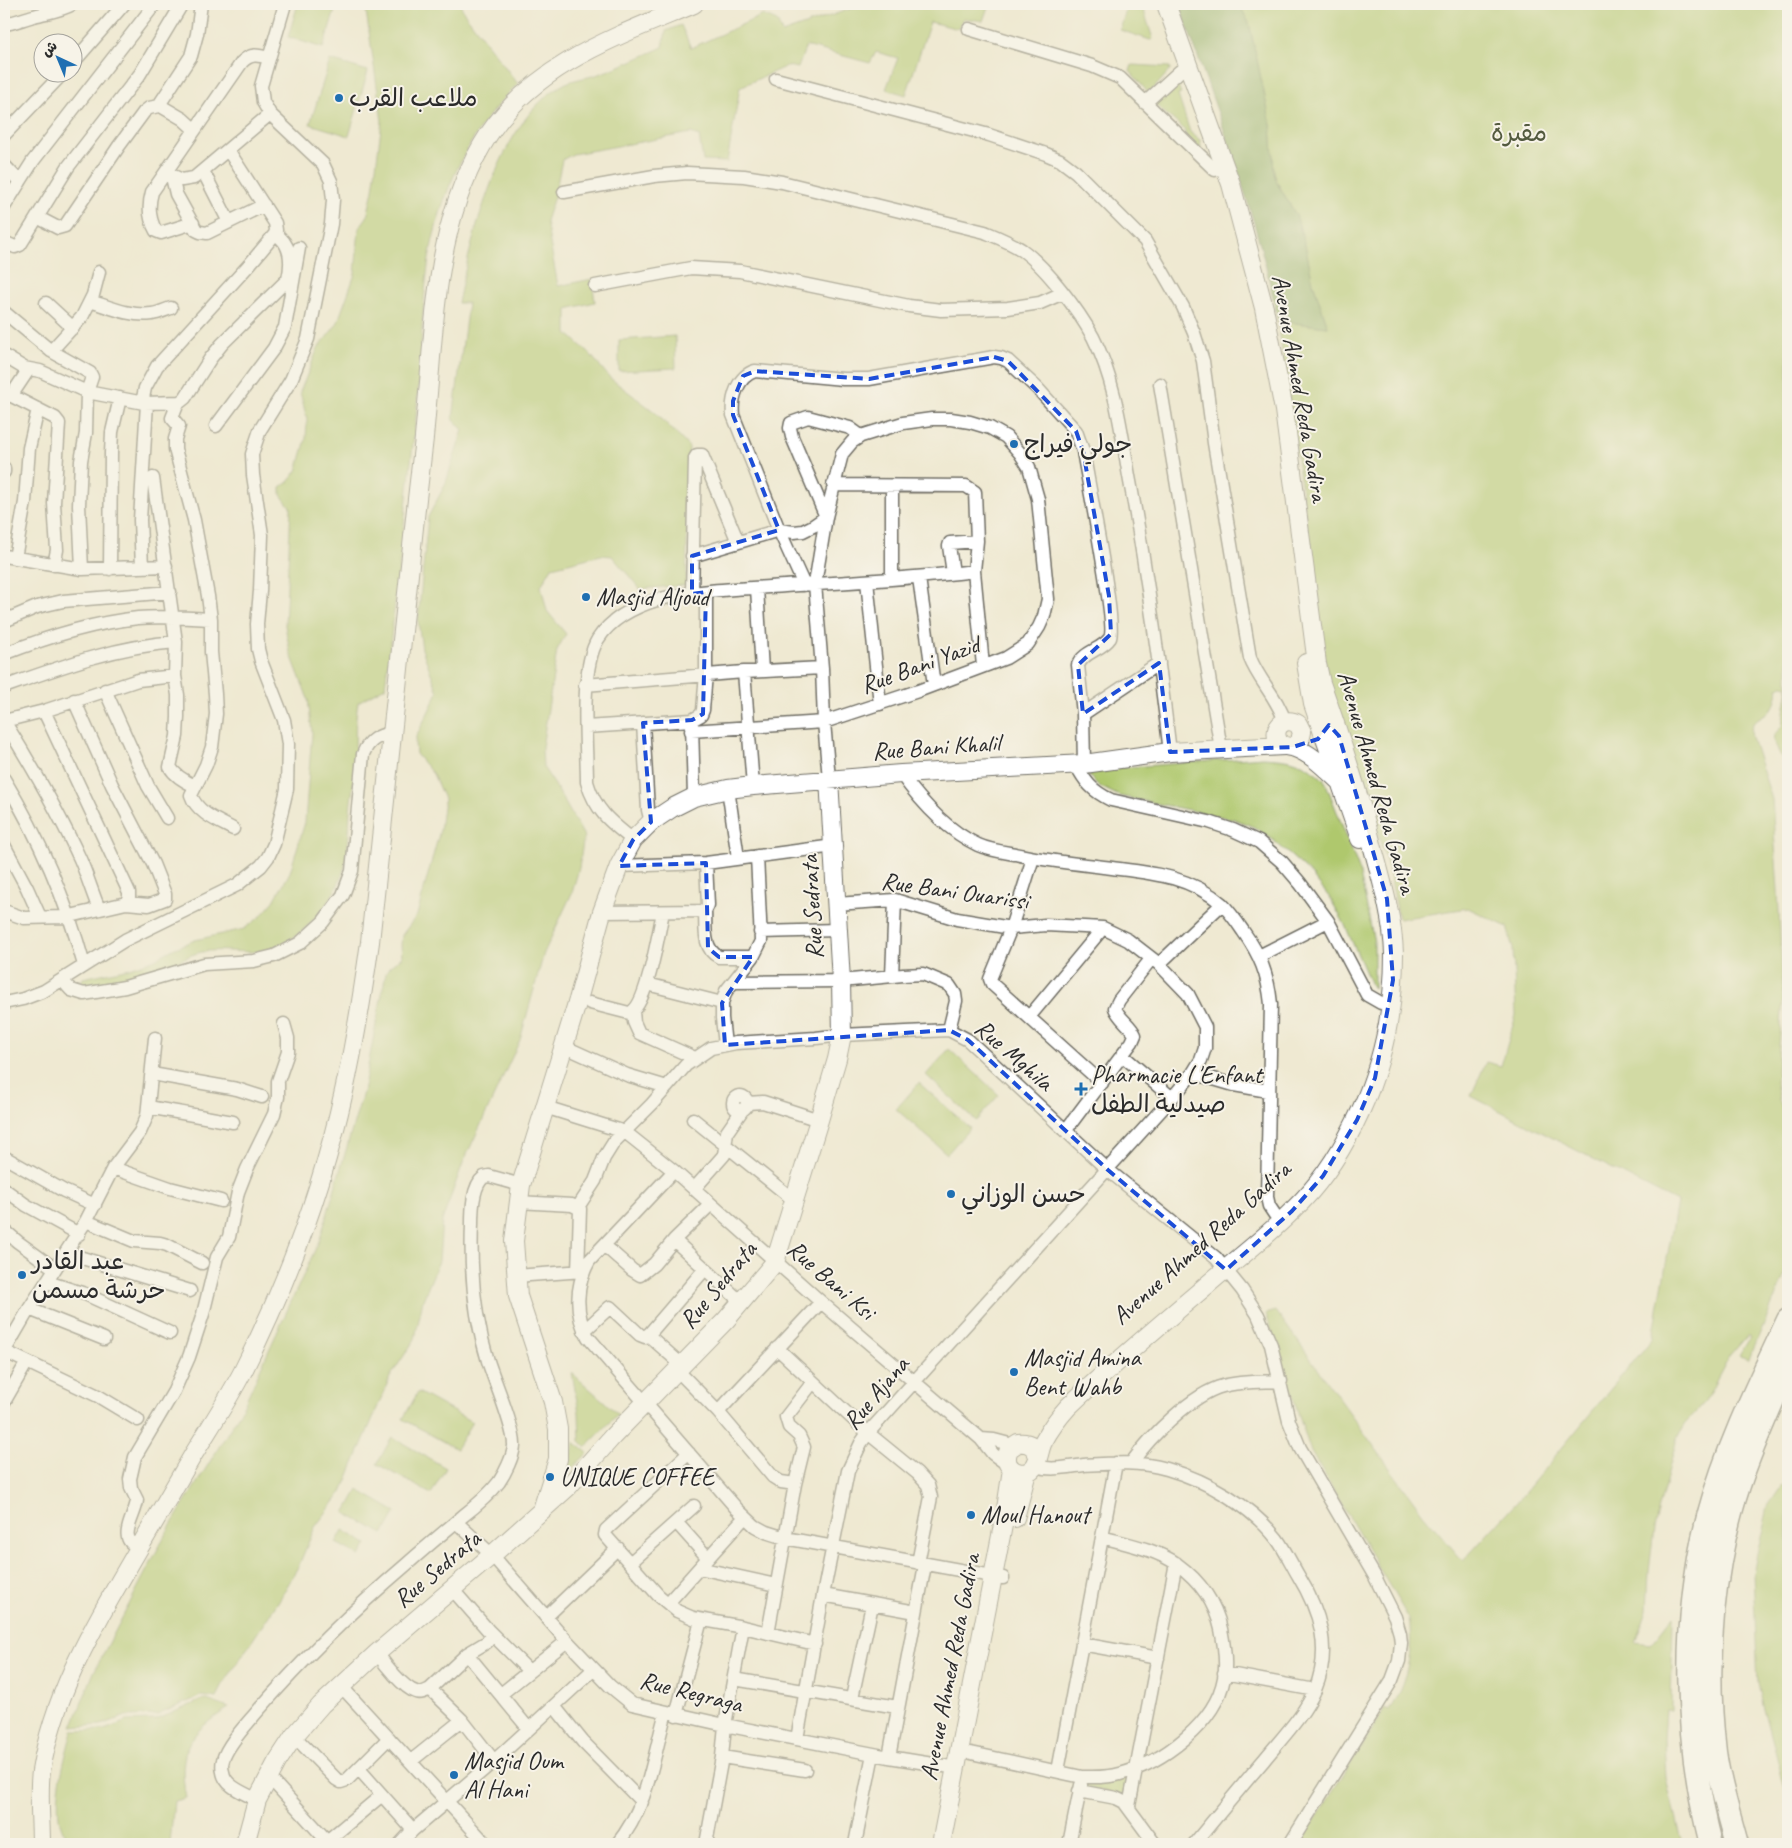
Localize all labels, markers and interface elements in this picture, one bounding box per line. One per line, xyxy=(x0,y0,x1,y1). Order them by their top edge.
north arrow xyxy=(32,32,82,82)
text: ش xyxy=(38,38,61,60)
place label: ملاعب القرب xyxy=(349,82,477,114)
marker: ملاعب القرب xyxy=(333,92,345,104)
park label: مقبرة xyxy=(1491,117,1547,149)
street label: Avenue Ahmed Reda Gadira xyxy=(1264,272,1336,507)
place label: جولي فيراج xyxy=(1024,428,1132,465)
marker: جولي فيراج xyxy=(1008,438,1020,450)
place label: Masjid Aljoud xyxy=(596,581,712,613)
marker: Masjid Aljoud xyxy=(580,591,592,603)
street label: Rue Bani Yazid xyxy=(856,628,987,701)
street label: Avenue Ahmed Reda Gadira xyxy=(1330,667,1425,900)
street label: Rue Bani Khalil xyxy=(871,726,1006,767)
street label: Rue Sedrata xyxy=(793,852,831,960)
street label: Rue Bani Ouarissi xyxy=(879,865,1034,918)
street label: Rue Mghila xyxy=(968,1012,1062,1099)
place label: Pharmacie L'Enfant صيدلية الطفل xyxy=(1091,1059,1265,1120)
marker: Pharmacie L'Enfant صيدلية الطفل xyxy=(1075,1083,1087,1095)
street label: Avenue Ahmed Reda Gadira xyxy=(1105,1152,1299,1332)
place label: حسن الوزاني xyxy=(961,1178,1086,1215)
marker: حسن الوزاني xyxy=(945,1188,957,1200)
street label: Rue Sedrata xyxy=(672,1233,765,1335)
street label: Rue Bani Ksi xyxy=(780,1233,884,1329)
place label: عبد القادر حرشة مسمن xyxy=(30,1245,166,1306)
marker: عبد القادر حرشة مسمن xyxy=(16,1269,28,1281)
place label: Masjid Amina Bent Wahb xyxy=(1024,1342,1143,1403)
street label: Rue Ajana xyxy=(836,1348,917,1436)
marker: Masjid Amina Bent Wahb xyxy=(1008,1366,1020,1378)
place label: UNIQUE COFFEE xyxy=(560,1461,717,1493)
marker: UNIQUE COFFEE xyxy=(544,1471,556,1483)
place label: Moul Hanout xyxy=(981,1499,1093,1531)
marker: Moul Hanout xyxy=(965,1509,977,1521)
street label: Rue Sedrata xyxy=(387,1522,489,1615)
street label: Avenue Ahmed Reda Gadira xyxy=(912,1548,988,1783)
street label: Rue Regraga xyxy=(636,1664,747,1721)
place label: Masjid Oum Al Hani xyxy=(464,1745,565,1806)
marker: Masjid Oum Al Hani xyxy=(448,1769,460,1781)

